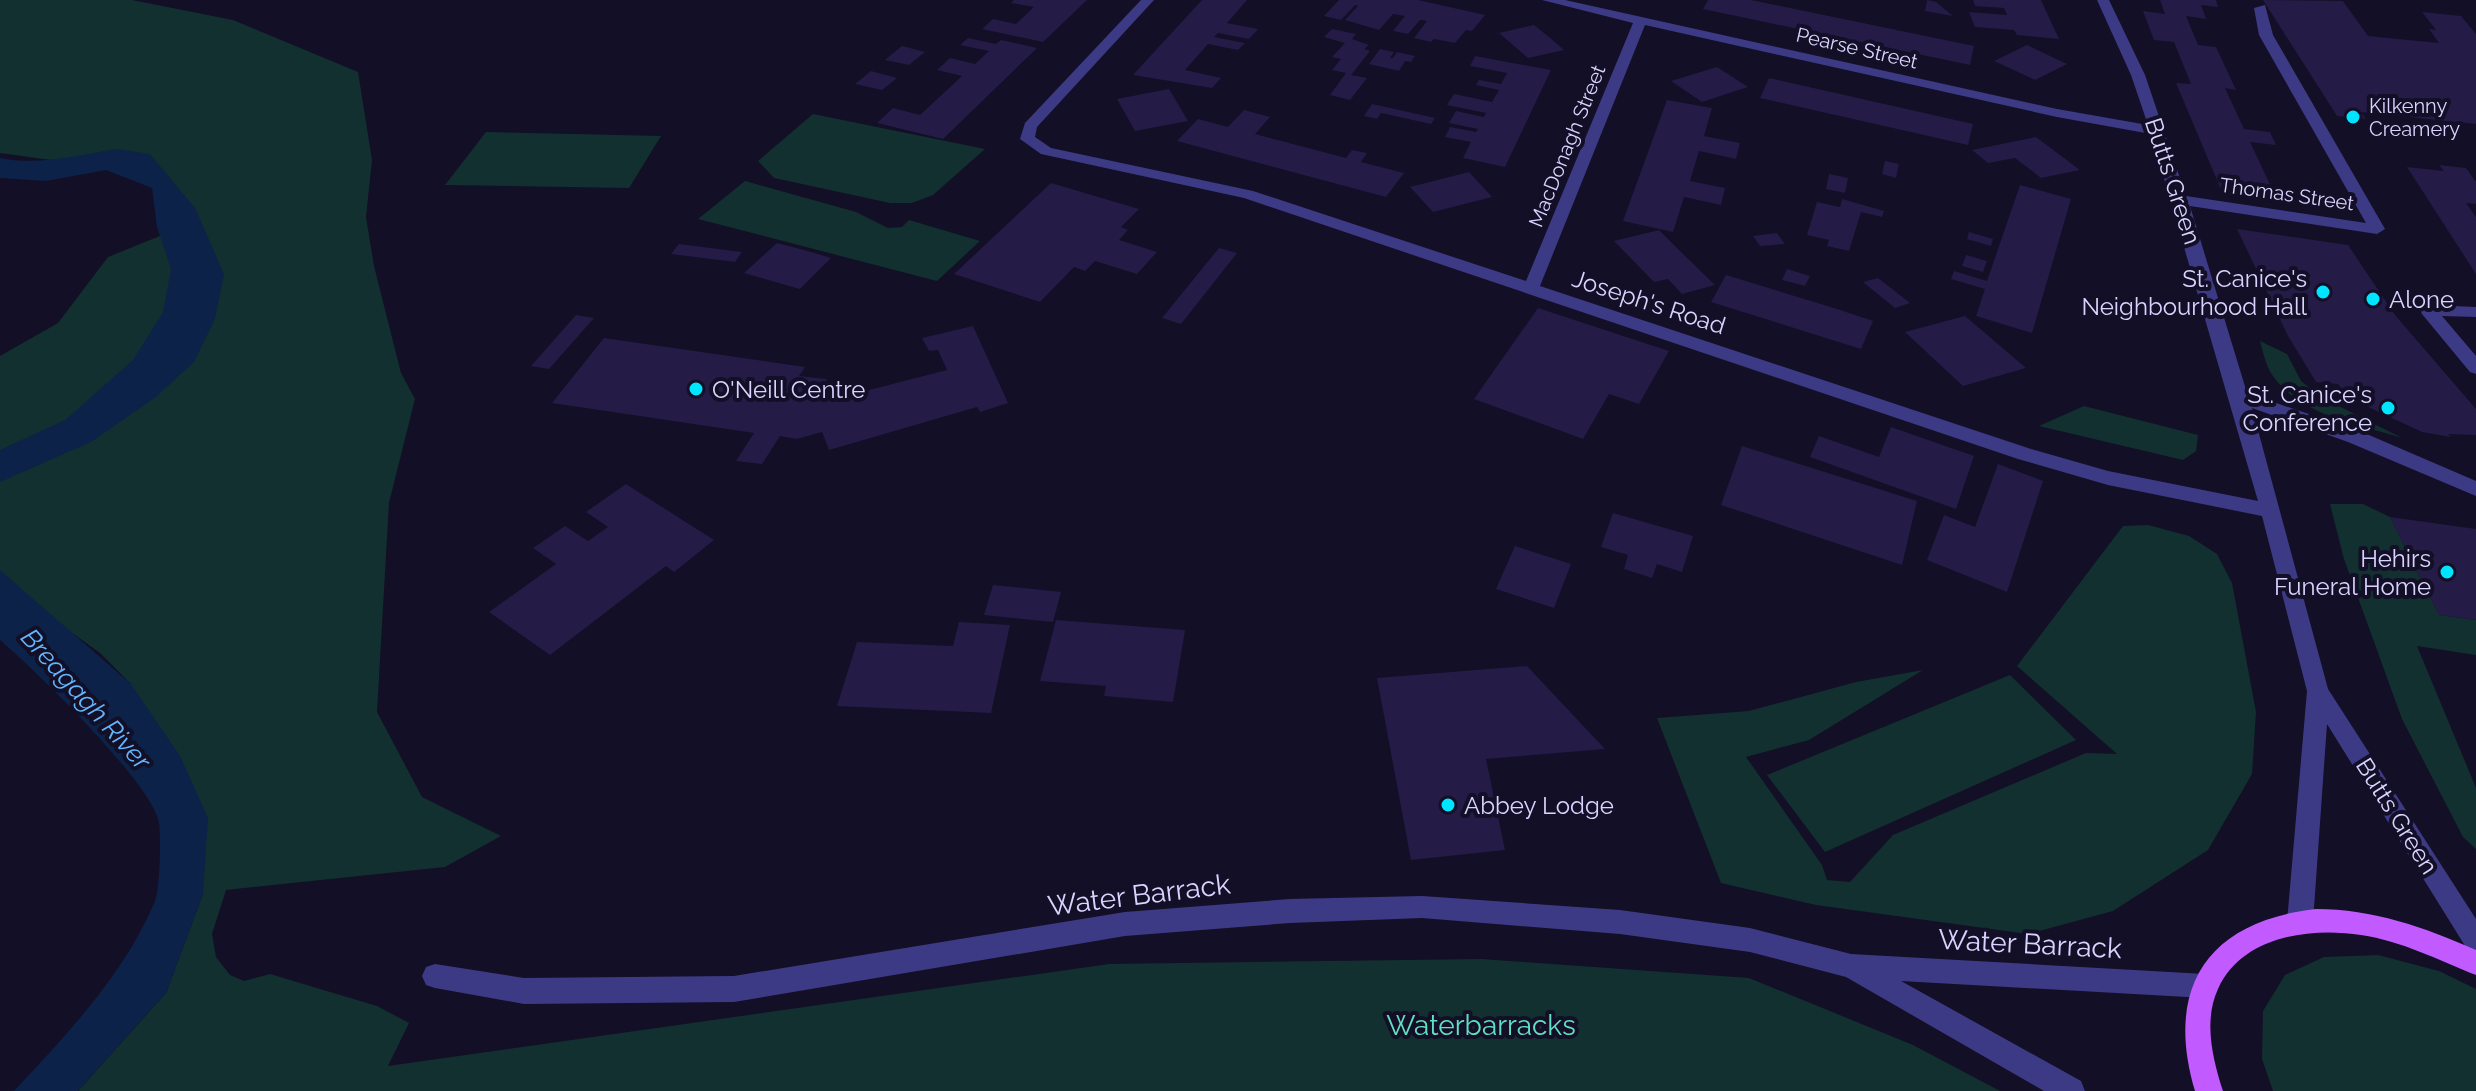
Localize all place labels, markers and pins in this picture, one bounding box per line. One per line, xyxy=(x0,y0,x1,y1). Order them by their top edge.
place label: Kilkenny Creamery xyxy=(2369,94,2460,141)
marker: Kilkenny Creamery xyxy=(2344,108,2362,126)
place label: St. Canice's Neighbourhood Hall xyxy=(2081,264,2307,321)
marker: St. Canice's Neighbourhood Hall xyxy=(2314,283,2332,301)
place label: Alone xyxy=(2389,285,2454,314)
marker: Alone xyxy=(2364,290,2382,308)
place label: O'Neill Centre xyxy=(712,375,865,404)
marker: O'Neill Centre xyxy=(687,380,705,398)
place label: St. Canice's Conference xyxy=(2243,380,2372,437)
marker: St. Canice's Conference xyxy=(2379,399,2397,417)
place label: Hehirs Funeral Home xyxy=(2274,544,2431,601)
marker: Hehirs Funeral Home xyxy=(2438,563,2456,581)
place label: Abbey Lodge xyxy=(1464,791,1614,820)
marker: Abbey Lodge xyxy=(1439,796,1457,814)

